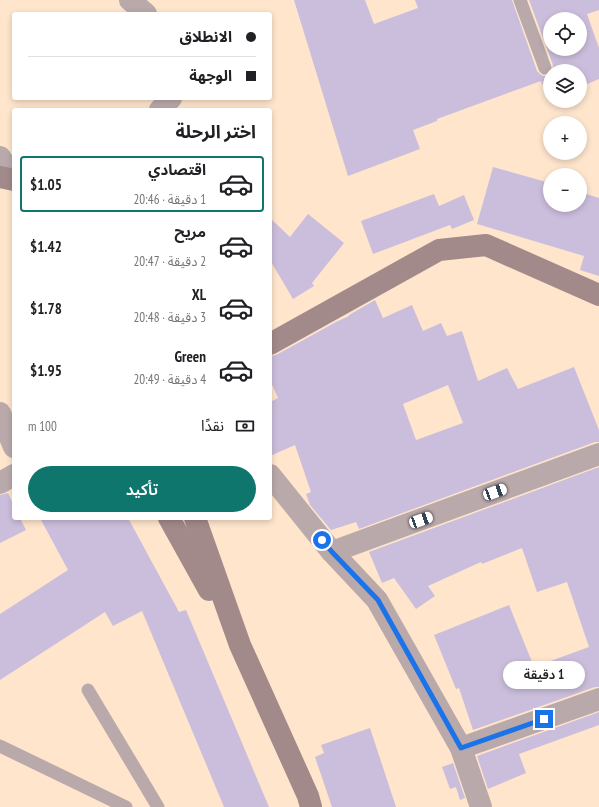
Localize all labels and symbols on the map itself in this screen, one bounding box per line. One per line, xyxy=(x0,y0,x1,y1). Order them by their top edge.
car xyxy=(482,482,508,502)
car xyxy=(408,510,434,530)
route start xyxy=(313,531,331,549)
callout: 1 دقيقة xyxy=(503,661,585,689)
route end xyxy=(535,710,553,728)

